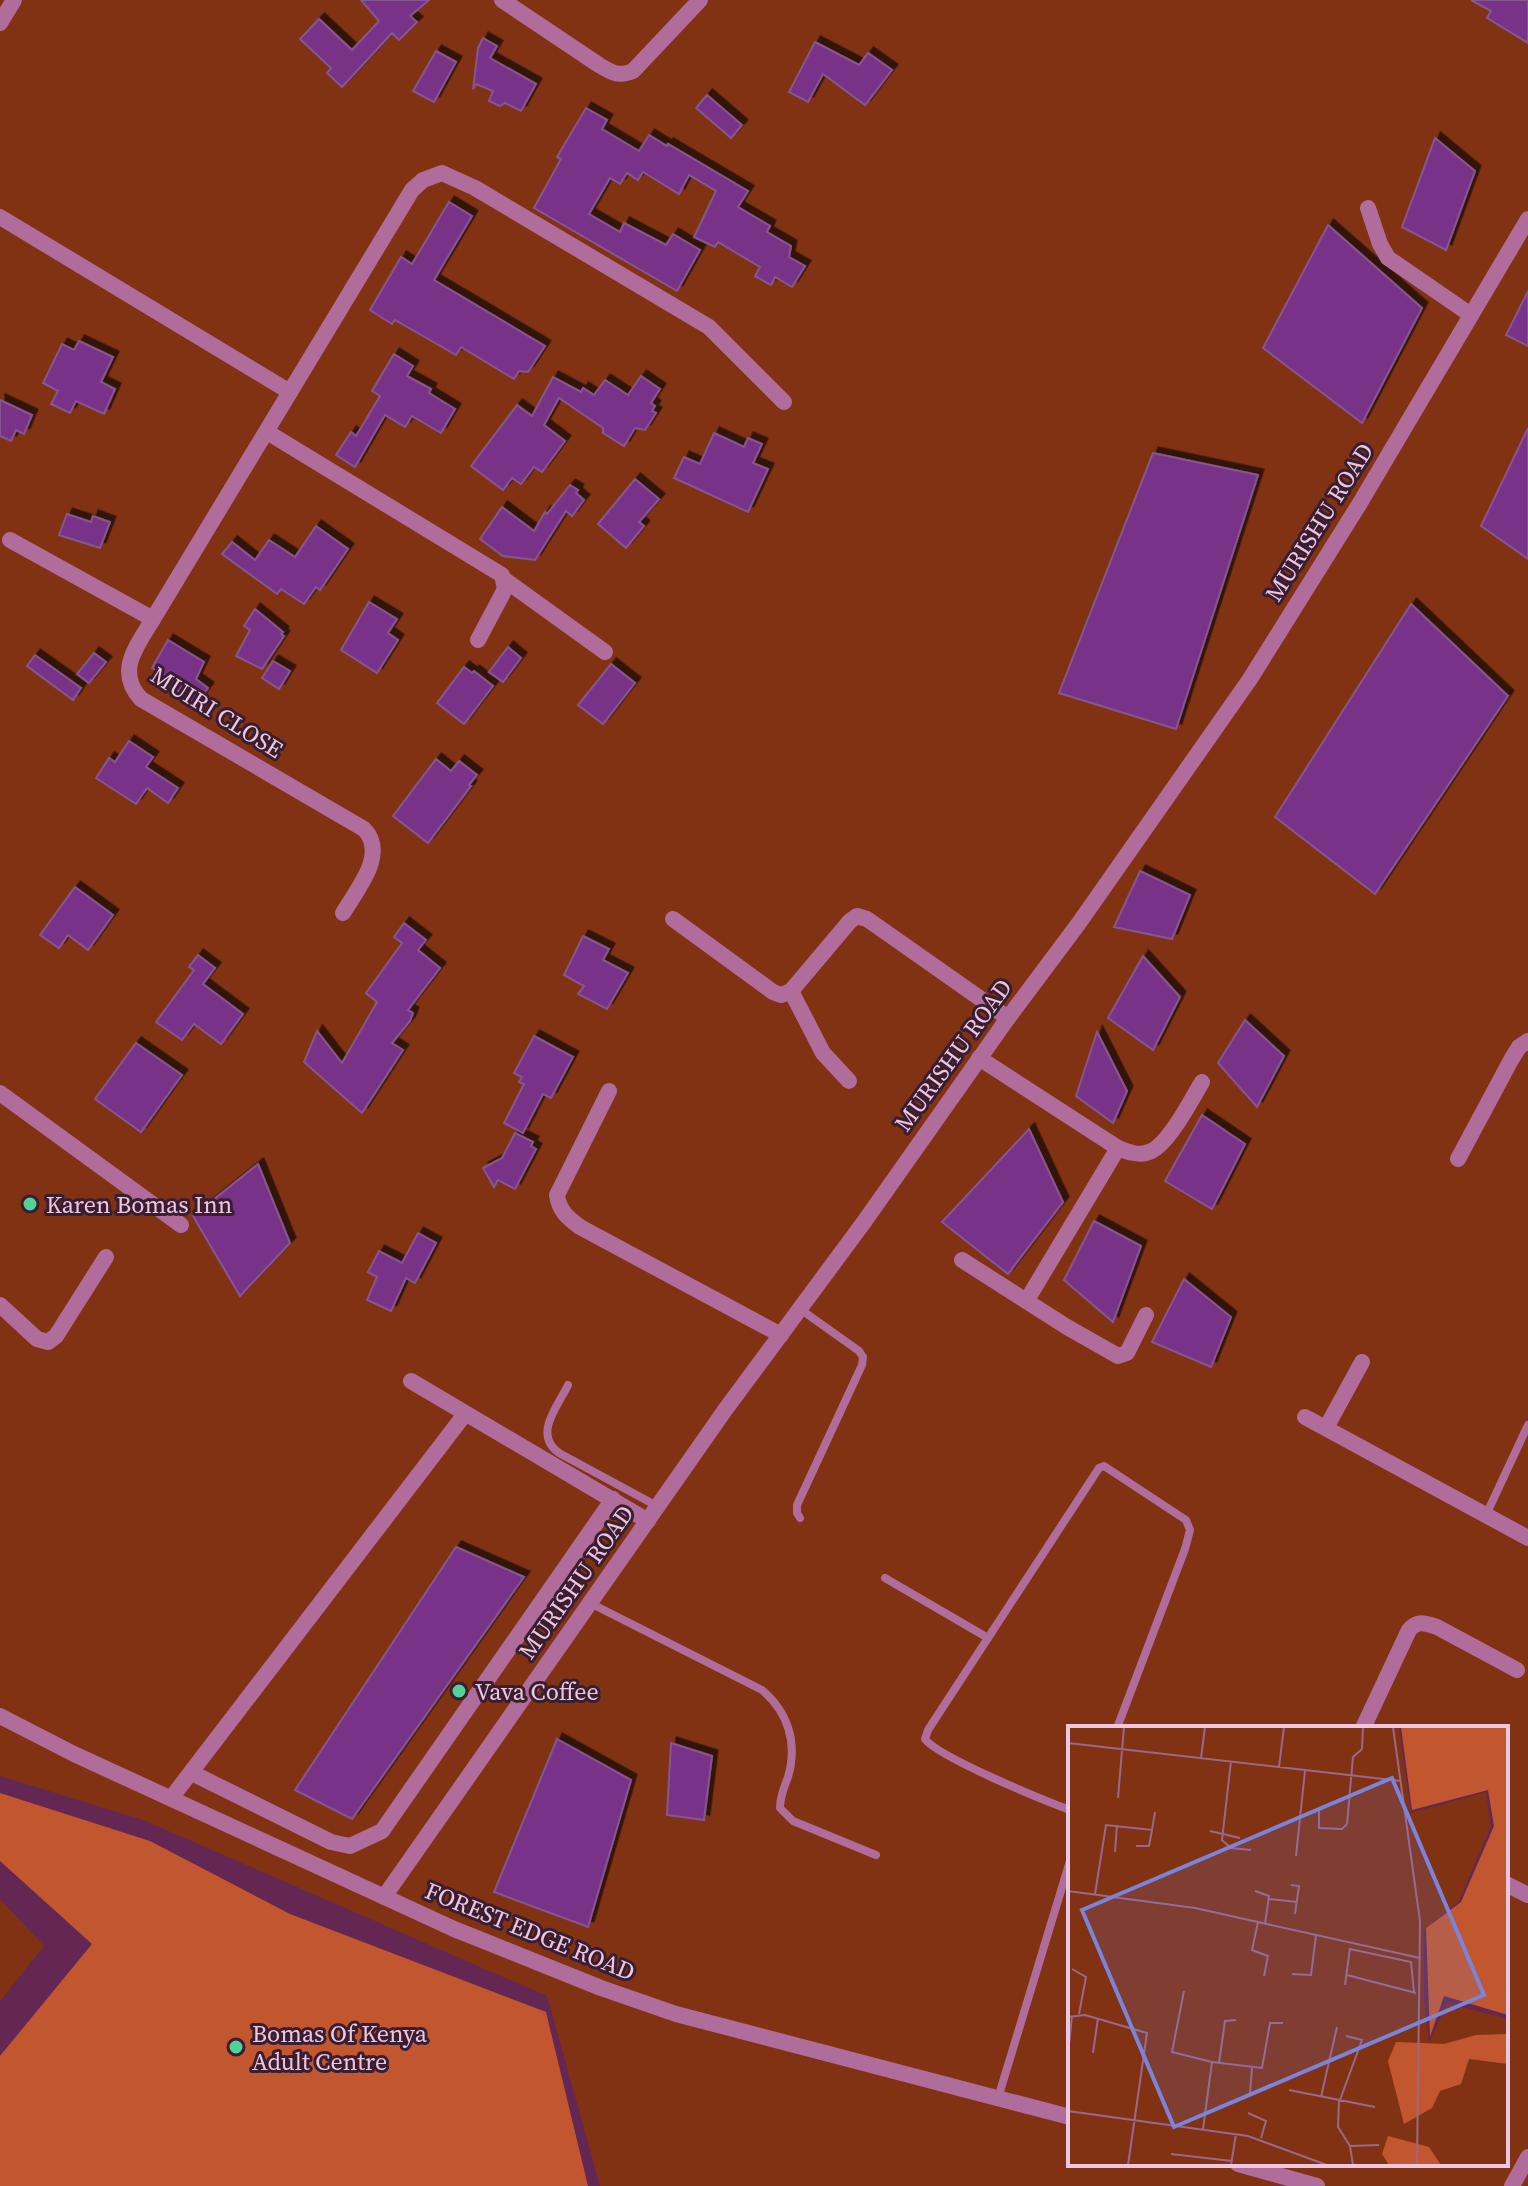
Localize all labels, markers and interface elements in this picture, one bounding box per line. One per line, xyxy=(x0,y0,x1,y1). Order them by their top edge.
street label: MURISHU ROAD xyxy=(1257,436,1381,608)
street label: MUIRI CLOSE xyxy=(145,658,289,766)
street label: MURISHU ROAD xyxy=(886,972,1020,1138)
place label: Karen Bomas Inn xyxy=(46,1188,232,1221)
marker: Karen Bomas Inn xyxy=(21,1195,39,1213)
street label: MURISHU ROAD xyxy=(511,1498,641,1666)
place label: Vava Coffee xyxy=(475,1675,599,1708)
marker: Vava Coffee xyxy=(450,1682,468,1700)
inset map xyxy=(1068,1726,1508,2166)
street label: FOREST EDGE ROAD xyxy=(420,1874,640,1988)
place label: Bomas Of Kenya Adult Centre xyxy=(252,2017,428,2078)
marker: Bomas Of Kenya Adult Centre xyxy=(227,2038,245,2056)

